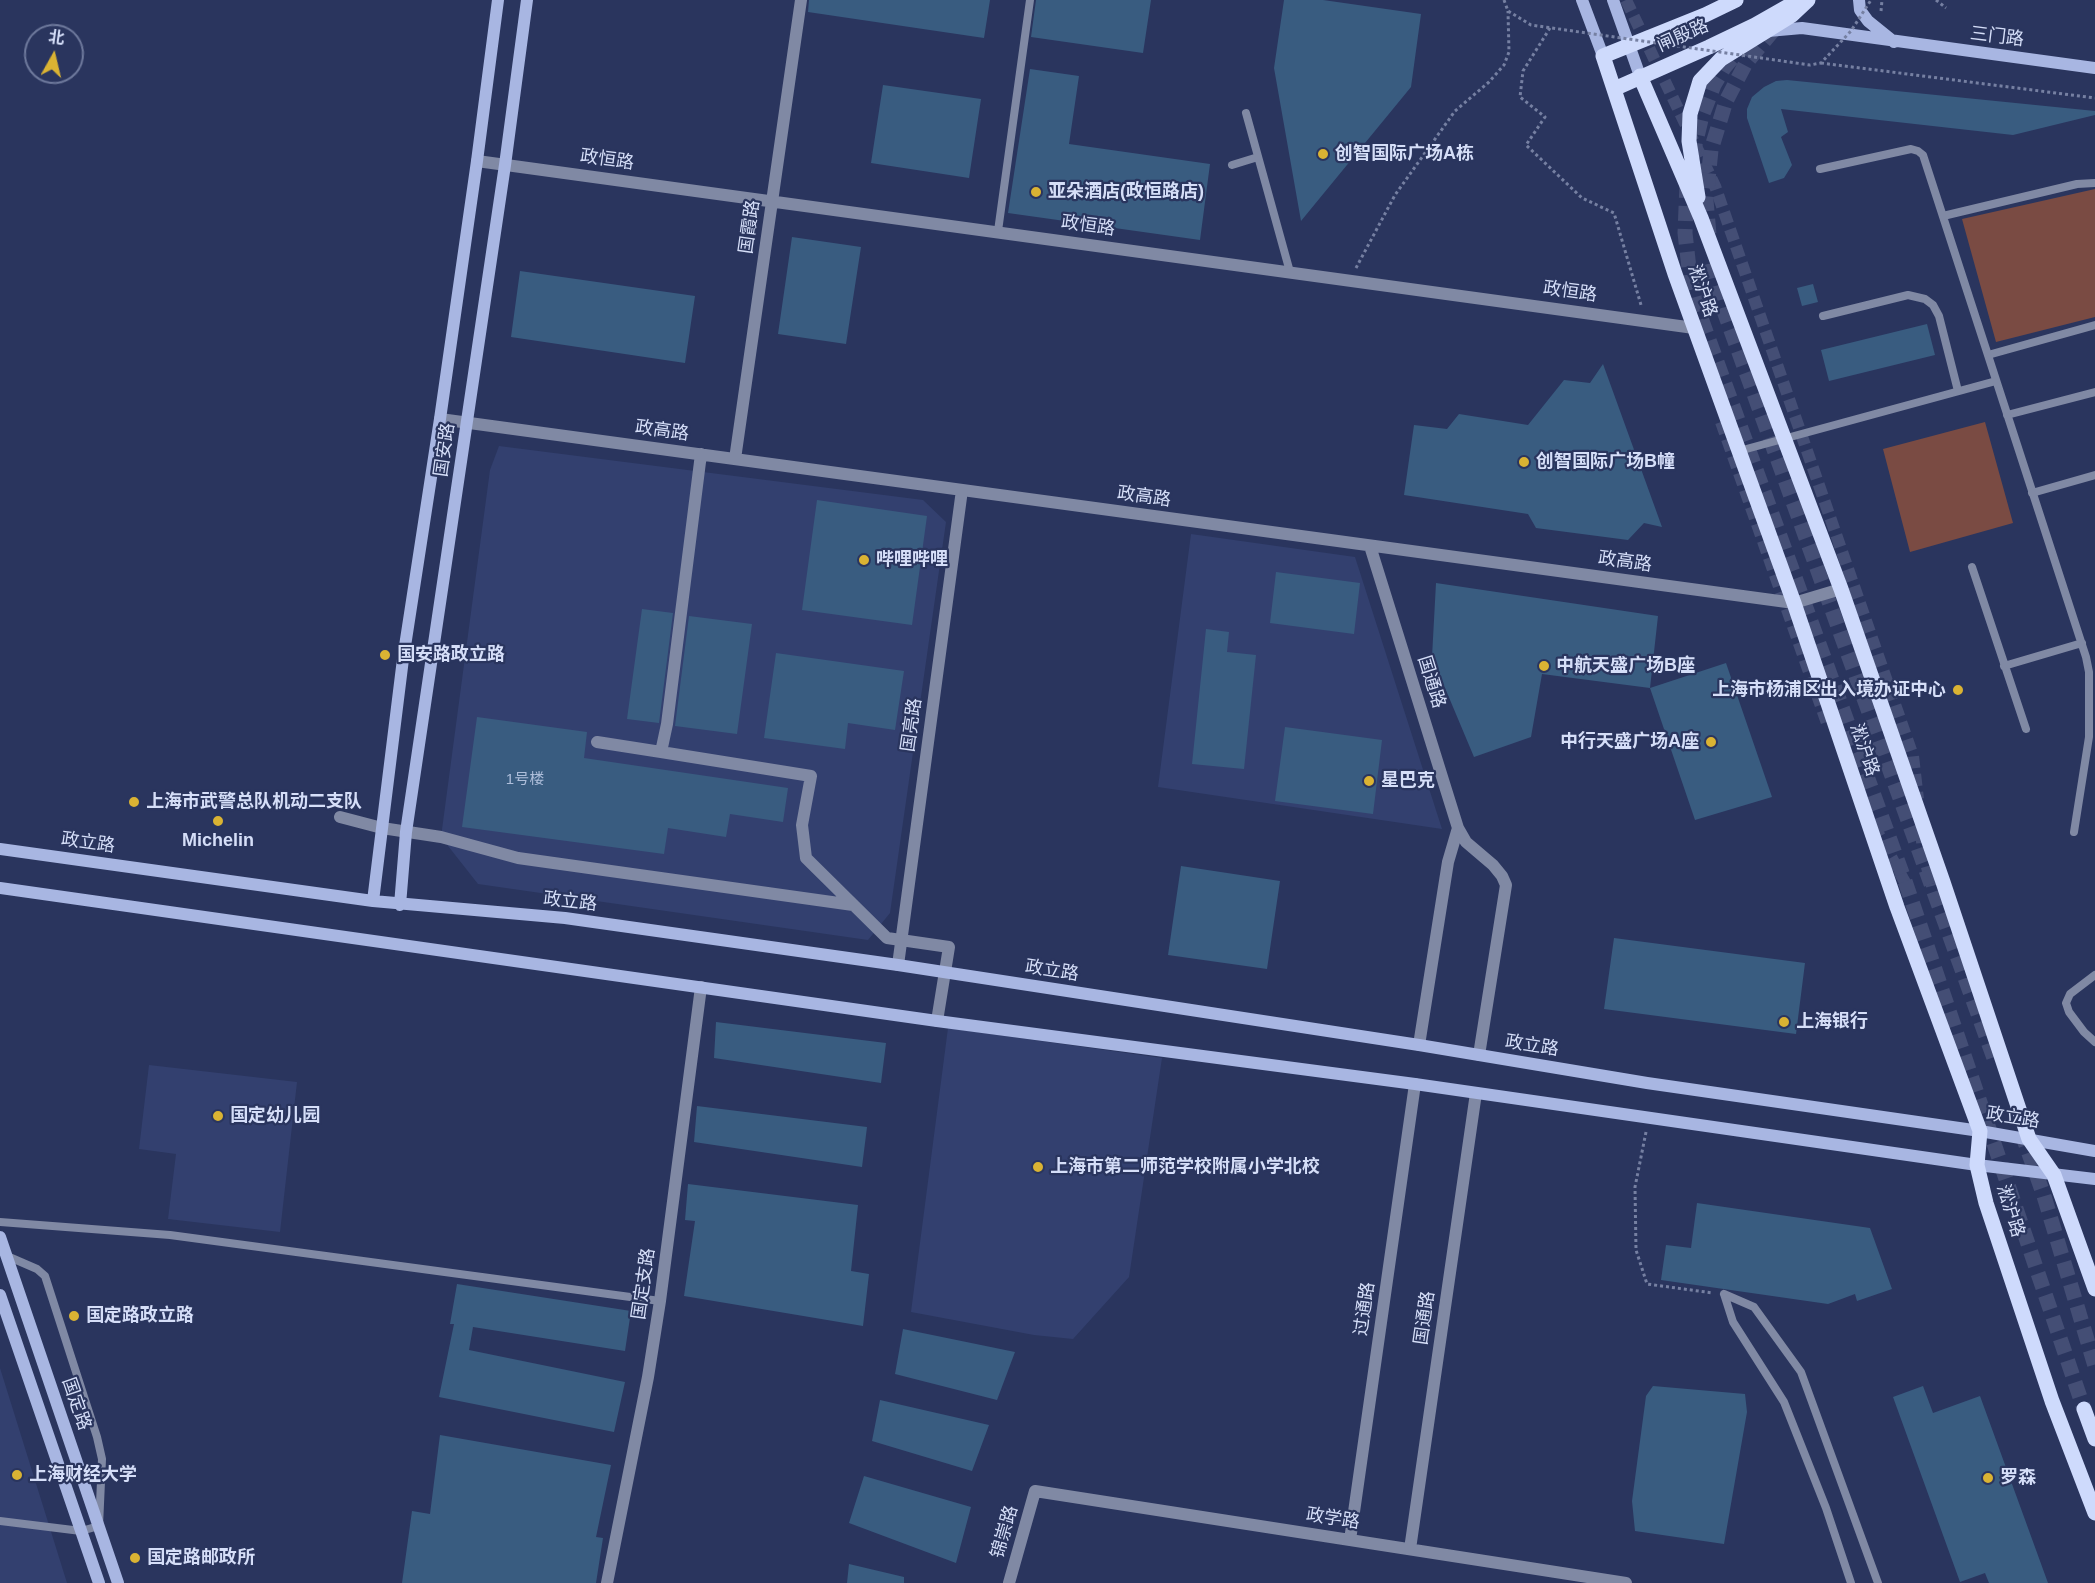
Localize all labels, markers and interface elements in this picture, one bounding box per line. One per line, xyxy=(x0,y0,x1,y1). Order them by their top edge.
street label: 闸殷路 xyxy=(1654,15,1712,57)
street label: 三门路 xyxy=(1969,23,2025,51)
north arrow xyxy=(24,24,84,84)
text: 北 xyxy=(47,28,65,47)
place label: 创智国际广场A栋 xyxy=(1335,143,1474,165)
street label: 政恒路 xyxy=(579,146,635,174)
marker: 创智国际广场A栋 xyxy=(1316,147,1330,161)
place label: 亚朵酒店(政恒路店) xyxy=(1048,181,1204,203)
marker: 亚朵酒店(政恒路店) xyxy=(1029,185,1043,199)
street label: 国霞路 xyxy=(736,199,764,255)
street label: 政恒路 xyxy=(1060,212,1116,240)
street label: 淞沪路 xyxy=(1683,262,1721,320)
street label: 政恒路 xyxy=(1542,278,1598,306)
street label: 政高路 xyxy=(634,417,690,445)
street label: 国安路 xyxy=(431,422,459,478)
place label: 创智国际广场B幢 xyxy=(1536,451,1675,473)
marker: 创智国际广场B幢 xyxy=(1517,455,1531,469)
street label: 政高路 xyxy=(1116,483,1172,511)
street label: 政高路 xyxy=(1597,548,1653,576)
place label: 哔哩哔哩 xyxy=(876,549,948,571)
marker: 哔哩哔哩 xyxy=(857,553,871,567)
place label: 国安路政立路 xyxy=(397,644,505,666)
marker: 国安路政立路 xyxy=(378,648,392,662)
street label: 国通路 xyxy=(1413,653,1449,711)
place label: 中航天盛广场B座 xyxy=(1556,655,1695,677)
marker: 中航天盛广场B座 xyxy=(1537,659,1551,673)
place label: 上海市杨浦区出入境办证中心 xyxy=(1712,679,1946,701)
marker: 上海市杨浦区出入境办证中心 xyxy=(1951,683,1965,697)
street label: 国亮路 xyxy=(898,697,926,753)
street label: 淞沪路 xyxy=(1845,721,1883,779)
place label: 中行天盛广场A座 xyxy=(1560,731,1699,753)
marker: 中行天盛广场A座 xyxy=(1704,735,1718,749)
place label: 星巴克 xyxy=(1381,770,1435,792)
house number: 1号楼 xyxy=(506,771,544,789)
marker: 星巴克 xyxy=(1362,774,1376,788)
place label: 上海市武警总队机动二支队 xyxy=(146,791,362,813)
marker: 上海市武警总队机动二支队 xyxy=(127,795,141,809)
marker: Michelin xyxy=(211,814,225,828)
street label: 政立路 xyxy=(60,829,116,857)
place label: Michelin xyxy=(182,830,254,852)
street label: 政立路 xyxy=(542,888,598,916)
street label: 政立路 xyxy=(1024,956,1080,986)
place label: 上海银行 xyxy=(1796,1011,1868,1033)
marker: 上海银行 xyxy=(1777,1015,1791,1029)
street label: 政立路 xyxy=(1504,1031,1560,1061)
street label: 政立路 xyxy=(1985,1103,2041,1133)
place label: 国定幼儿园 xyxy=(230,1105,320,1127)
marker: 国定幼儿园 xyxy=(211,1109,225,1123)
place label: 上海市第二师范学校附属小学北校 xyxy=(1050,1156,1320,1178)
marker: 上海市第二师范学校附属小学北校 xyxy=(1031,1160,1045,1174)
street label: 淞沪路 xyxy=(1992,1182,2028,1240)
street label: 国定支路 xyxy=(628,1247,660,1321)
street label: 过通路 xyxy=(1351,1281,1379,1337)
street label: 国通路 xyxy=(1411,1290,1439,1346)
place label: 国定路政立路 xyxy=(86,1305,194,1327)
marker: 国定路政立路 xyxy=(67,1309,81,1323)
street label: 国定路 xyxy=(57,1375,95,1433)
place label: 上海财经大学 xyxy=(29,1464,137,1486)
place label: 罗森 xyxy=(2000,1467,2036,1489)
marker: 上海财经大学 xyxy=(10,1468,24,1482)
marker: 罗森 xyxy=(1981,1471,1995,1485)
street label: 锦崇路 xyxy=(987,1503,1023,1561)
street label: 政学路 xyxy=(1305,1504,1361,1534)
place label: 国定路邮政所 xyxy=(147,1547,255,1569)
marker: 国定路邮政所 xyxy=(128,1551,142,1565)

